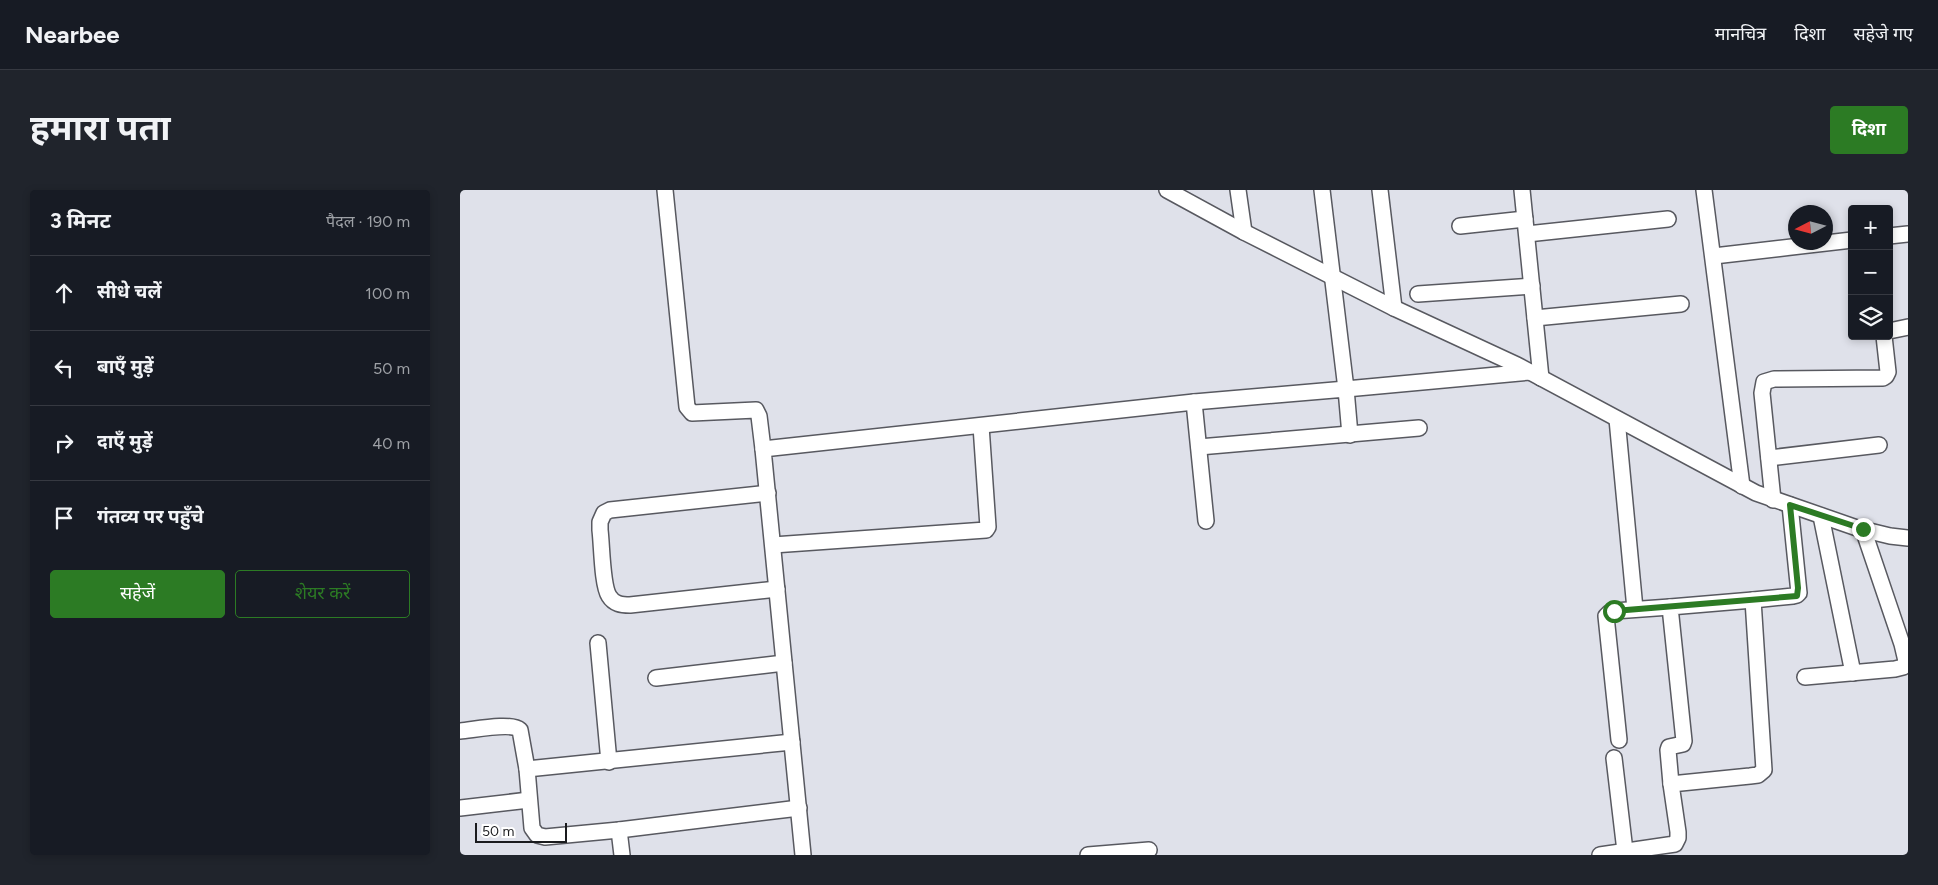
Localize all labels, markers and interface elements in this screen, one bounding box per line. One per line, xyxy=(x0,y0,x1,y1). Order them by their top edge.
text: Nearbee xyxy=(25,20,120,49)
text: मानचित्र xyxy=(1715,23,1766,45)
text: दिशा xyxy=(1794,23,1825,45)
text: सहेजे गए xyxy=(1853,23,1913,45)
button: दिशा xyxy=(1830,106,1908,154)
text: हमारा पता xyxy=(30,107,171,149)
north arrow xyxy=(1788,205,1833,250)
map controls xyxy=(1848,205,1893,340)
button: + xyxy=(1848,205,1893,250)
text: 3 मिनट xyxy=(50,208,111,233)
text: पैदल · 190 m xyxy=(326,212,410,231)
button: − xyxy=(1848,250,1893,295)
icon: ahead xyxy=(50,279,78,307)
text: सीधे चलें xyxy=(97,280,161,303)
text: 100 m xyxy=(365,284,410,303)
button: layers xyxy=(1848,295,1893,340)
icon: left xyxy=(50,354,78,382)
text: बाएँ मुड़ें xyxy=(97,355,154,378)
text: 50 m xyxy=(373,359,410,378)
icon: right xyxy=(50,429,78,457)
text: दाएँ मुड़ें xyxy=(97,430,153,453)
text: 40 m xyxy=(372,434,410,453)
icon: arrive xyxy=(50,504,78,532)
text: गंतव्य पर पहुँचे xyxy=(97,505,204,528)
route end xyxy=(1852,518,1875,541)
button: सहेजें xyxy=(50,570,225,618)
button: शेयर करें xyxy=(235,570,410,618)
route start xyxy=(1603,600,1626,623)
scale bar xyxy=(475,820,568,843)
text: 50 m xyxy=(482,823,514,840)

